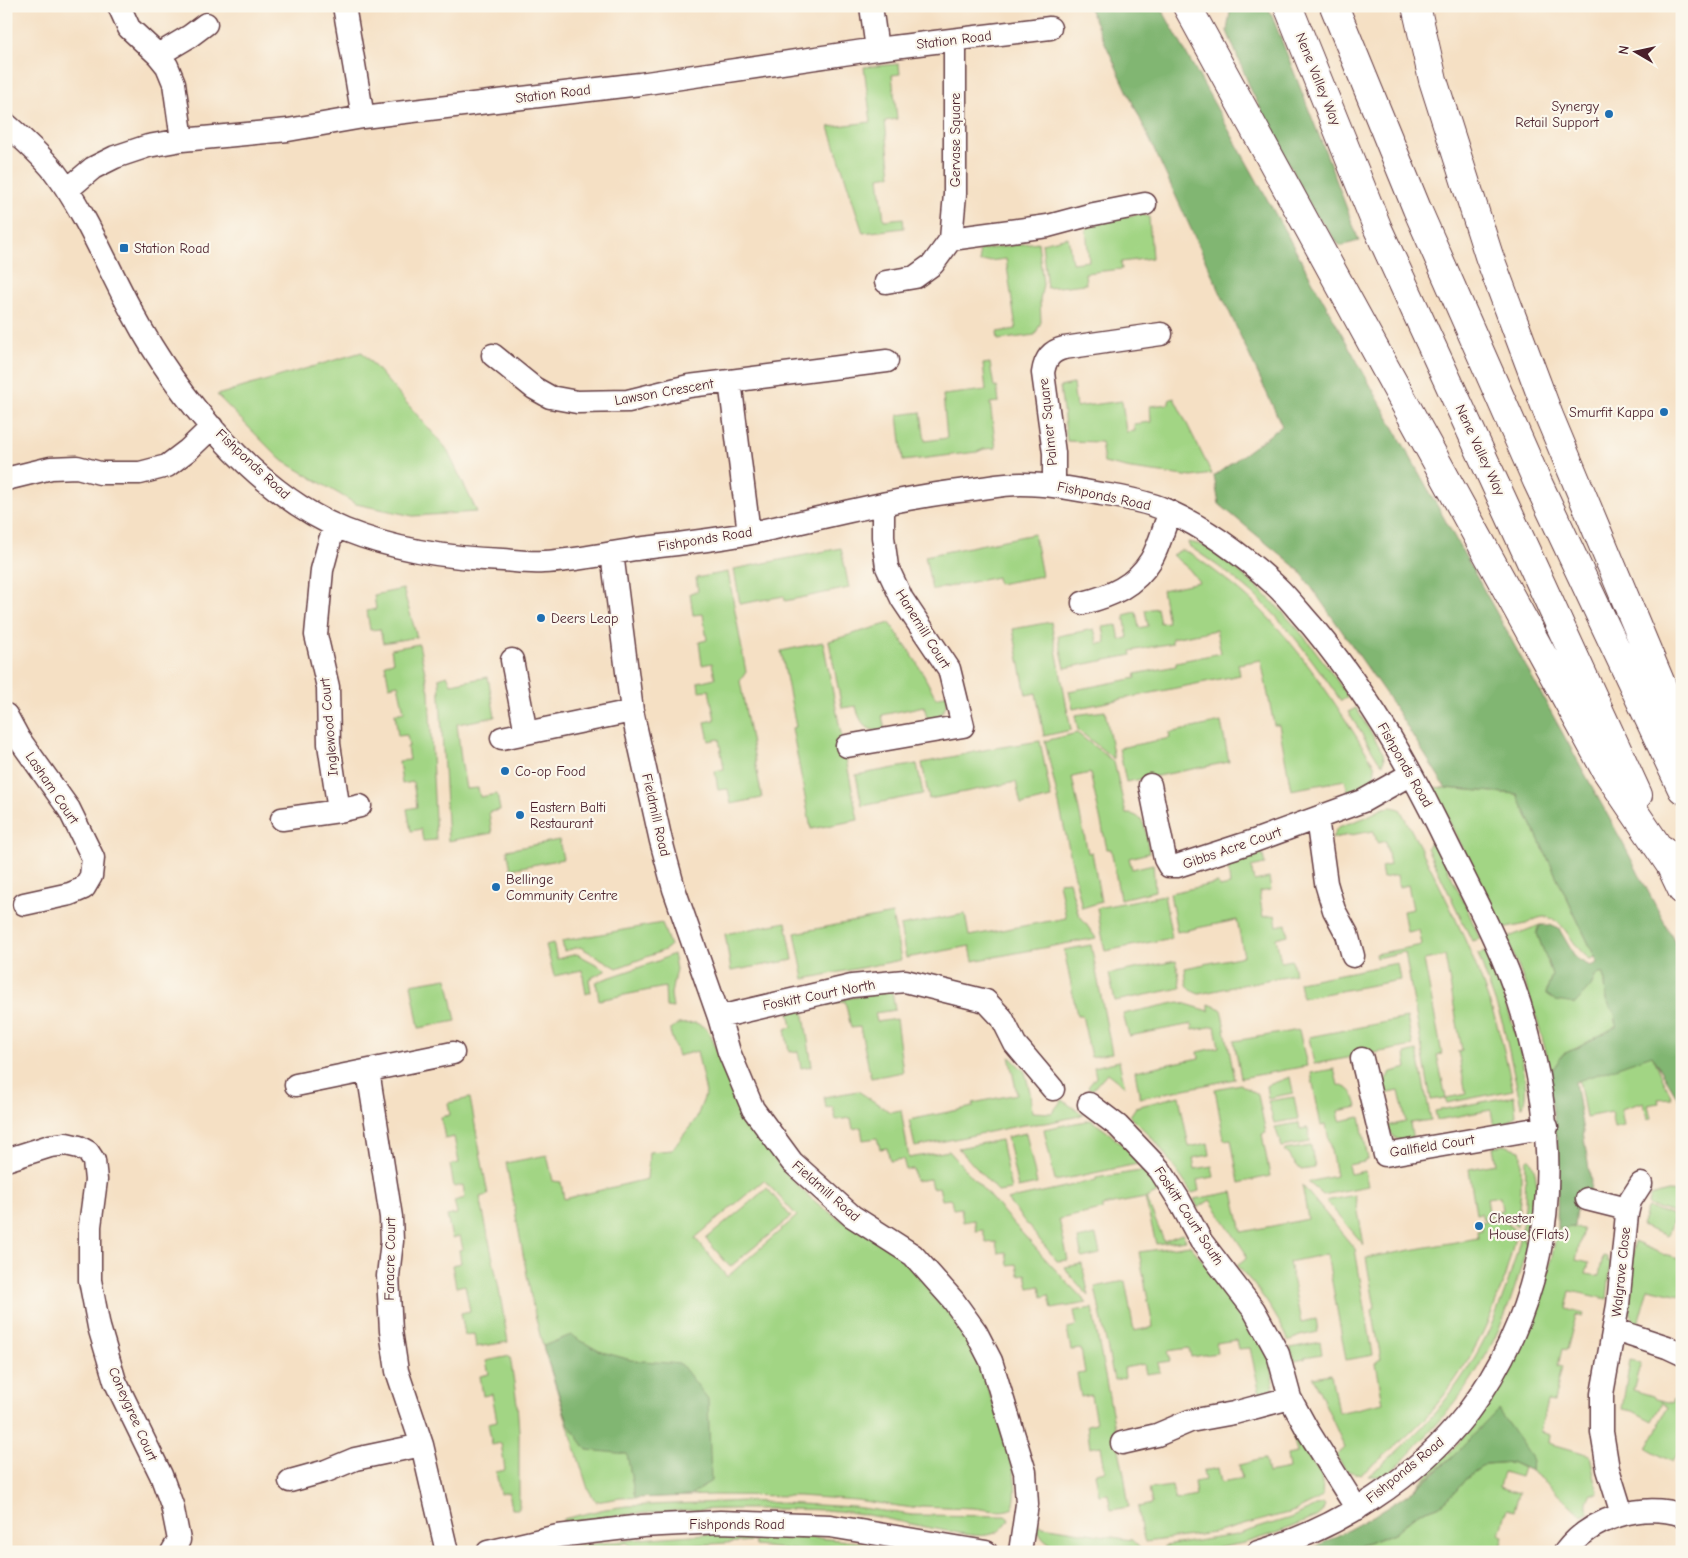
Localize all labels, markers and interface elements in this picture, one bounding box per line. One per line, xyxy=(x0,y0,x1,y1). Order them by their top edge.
street label: Station Road xyxy=(915,27,993,53)
north arrow xyxy=(1610,28,1660,78)
street label: Nene Valley Way xyxy=(1292,30,1345,128)
text: N xyxy=(1615,44,1633,56)
street label: Station Road xyxy=(514,81,592,107)
street label: Gervase Square xyxy=(947,93,964,187)
place label: Synergy Retail Support xyxy=(1515,98,1600,131)
marker: Synergy Retail Support xyxy=(1603,108,1615,120)
place label: Station Road xyxy=(134,240,210,257)
marker: Station Road xyxy=(118,242,130,254)
street label: Lawson Crescent xyxy=(613,375,716,409)
street label: Palmer Square xyxy=(1035,377,1061,467)
street label: Nene Valley Way xyxy=(1452,402,1509,499)
place label: Smurfit Kappa xyxy=(1569,404,1654,421)
marker: Smurfit Kappa xyxy=(1658,406,1670,418)
street label: Fishponds Road xyxy=(212,425,294,503)
street label: Fishponds Road xyxy=(1056,478,1152,514)
street label: Fishponds Road xyxy=(657,523,753,555)
street label: Hanemill Court xyxy=(892,586,955,673)
place label: Deers Leap xyxy=(551,610,618,627)
marker: Deers Leap xyxy=(535,612,547,624)
street label: Inglewood Court xyxy=(316,676,342,777)
street label: Fishponds Road xyxy=(1374,719,1436,811)
street label: Lasham Court xyxy=(22,749,83,828)
place label: Co-op Food xyxy=(515,763,586,780)
marker: Co-op Food xyxy=(499,765,511,777)
street label: Fieldmill Road xyxy=(638,772,674,858)
place label: Eastern Balti Restaurant xyxy=(530,799,606,832)
marker: Eastern Balti Restaurant xyxy=(514,809,526,821)
street label: Gibbs Acre Court xyxy=(1180,823,1284,873)
place label: Bellinge Community Centre xyxy=(506,871,618,904)
marker: Bellinge Community Centre xyxy=(490,881,502,893)
street label: Foskitt Court North xyxy=(761,976,877,1014)
street label: Gallfield Court xyxy=(1389,1131,1476,1161)
street label: Fieldmill Road xyxy=(789,1157,863,1225)
street label: Foskitt Court South xyxy=(1151,1163,1227,1269)
place label: Chester House (Flats) xyxy=(1489,1210,1569,1243)
street label: Faracre Court xyxy=(381,1216,399,1301)
marker: Chester House (Flats) xyxy=(1473,1220,1485,1232)
street label: Walgrave Close xyxy=(1608,1226,1634,1318)
street label: Coneygree Court xyxy=(105,1364,162,1464)
street label: Fishponds Road xyxy=(1363,1433,1447,1507)
street label: Fishponds Road xyxy=(689,1516,785,1533)

